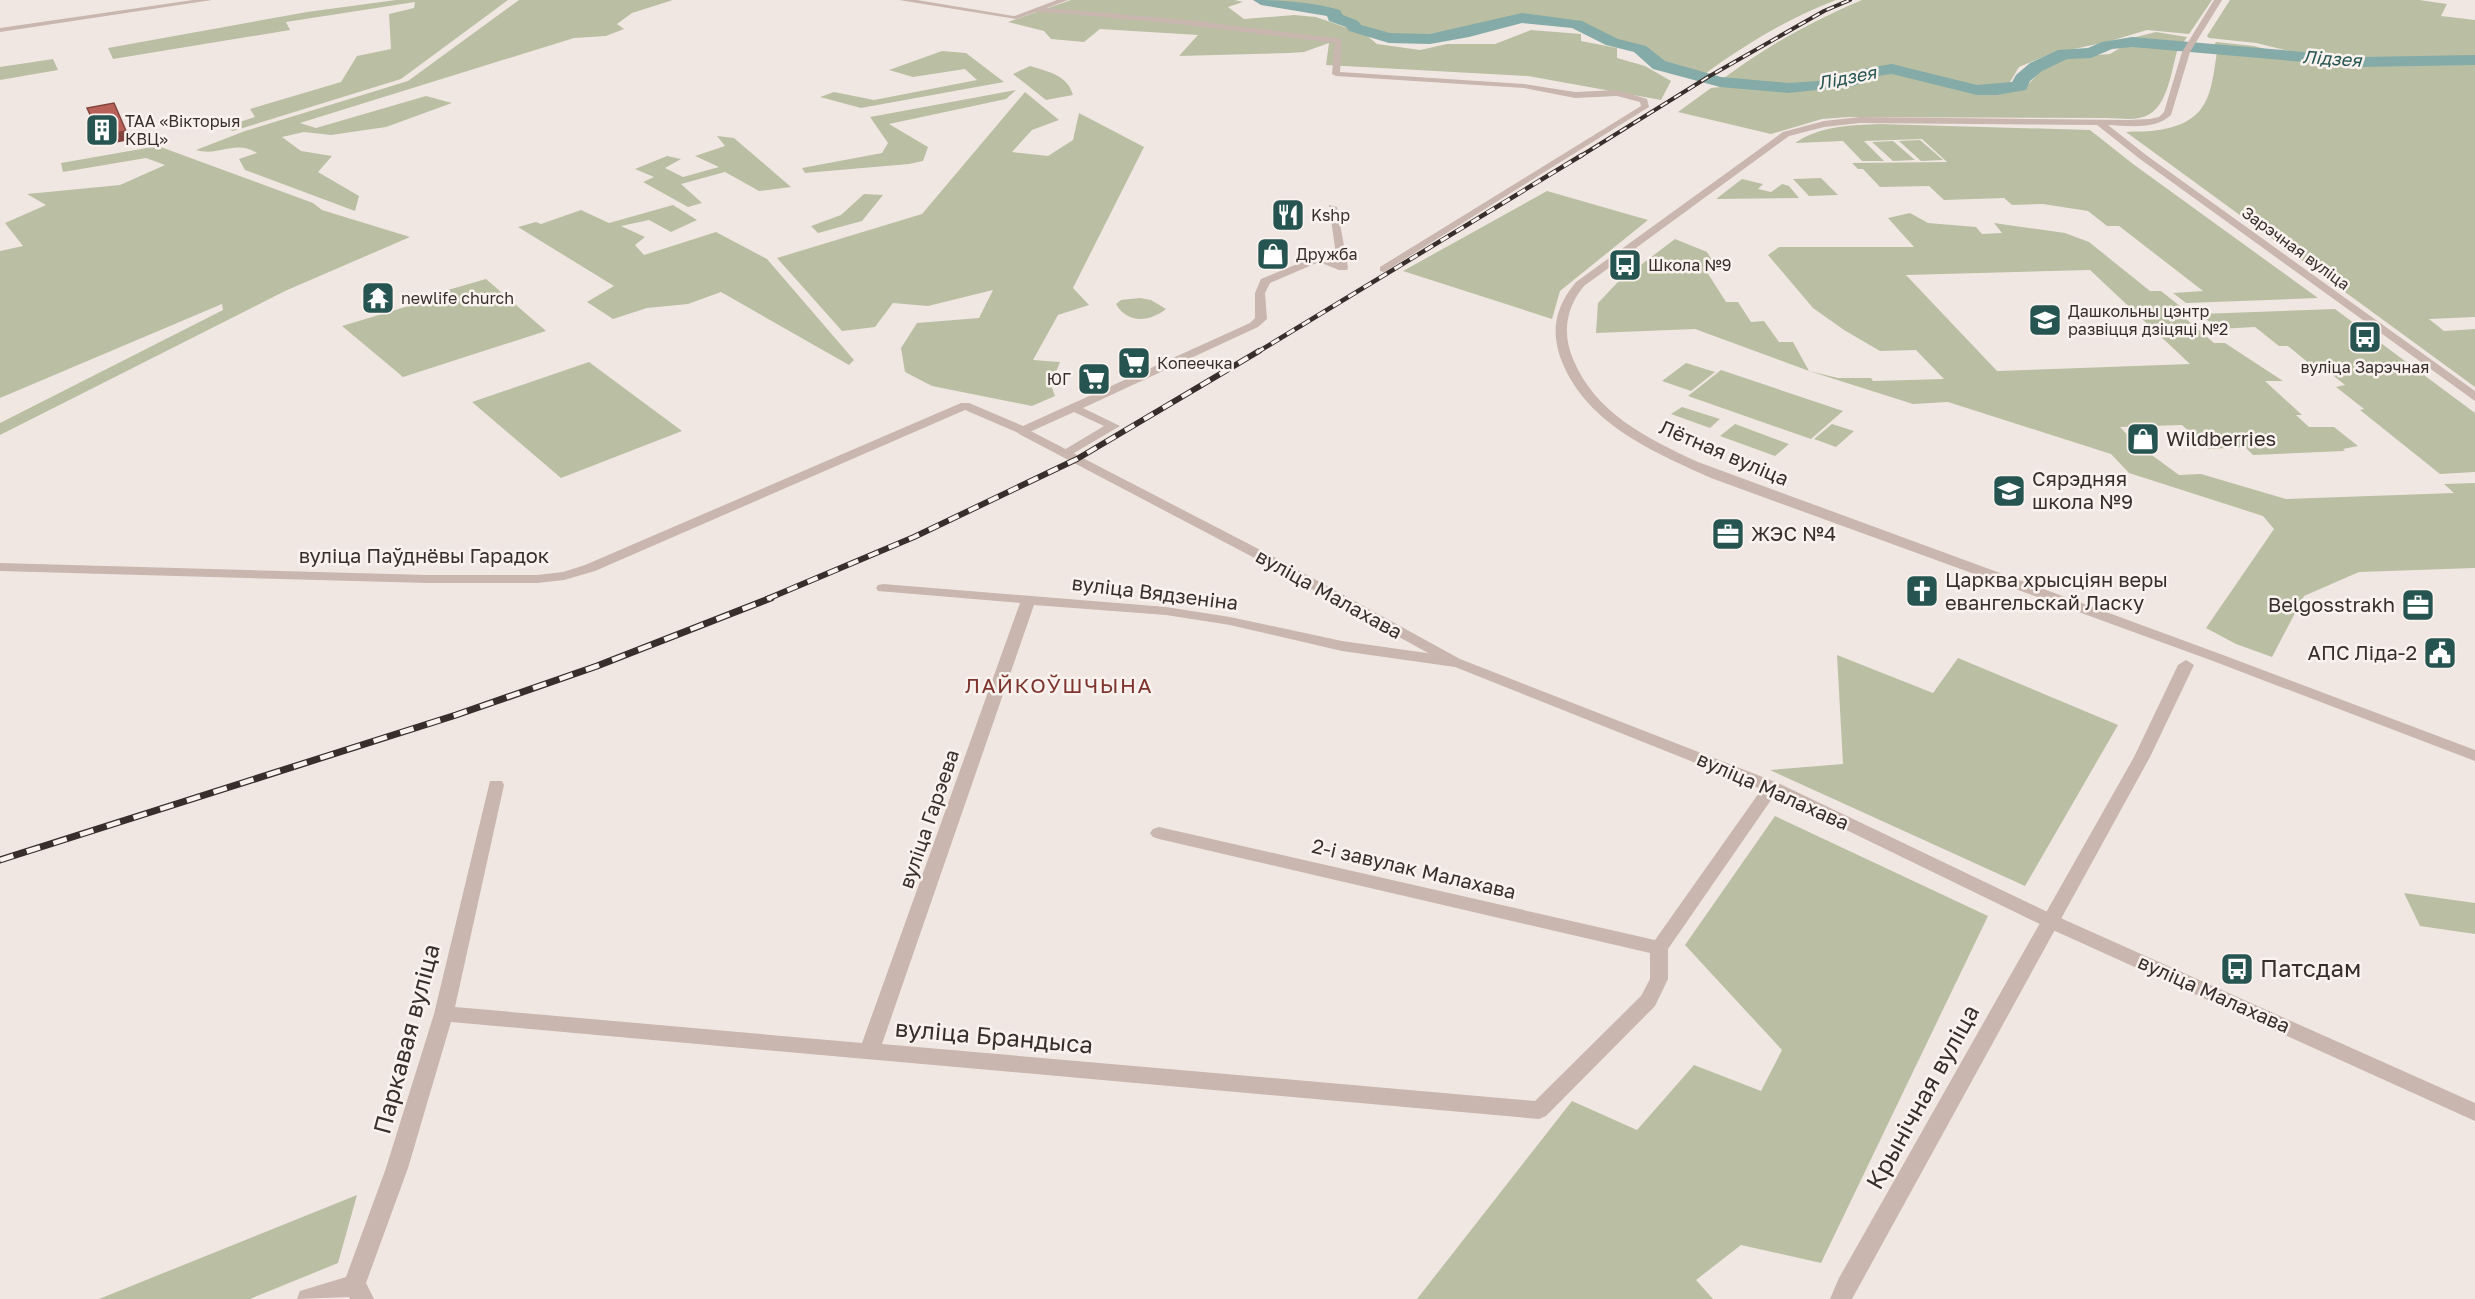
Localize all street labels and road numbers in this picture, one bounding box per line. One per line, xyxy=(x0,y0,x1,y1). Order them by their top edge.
street label: Зарэчная вуліца xyxy=(2238,202,2354,294)
street label: Лётная вуліца xyxy=(1656,414,1793,490)
street label: вуліца Паўднёвы Гарадок xyxy=(299,543,549,567)
street label: вуліца Малахава xyxy=(1252,543,1407,643)
street label: вуліца Вядзеніна xyxy=(1071,570,1240,614)
street label: вуліца Гарэева xyxy=(893,746,963,891)
street label: вуліца Малахава xyxy=(1694,746,1853,834)
street label: 2-і завулак Малахава xyxy=(1310,833,1519,903)
street label: Паркавая вуліца xyxy=(366,940,445,1137)
street label: вуліца Малахава xyxy=(2135,949,2294,1037)
street label: Крынічная вуліца xyxy=(1859,999,1984,1194)
street label: вуліца Брандыса xyxy=(894,1012,1094,1059)

